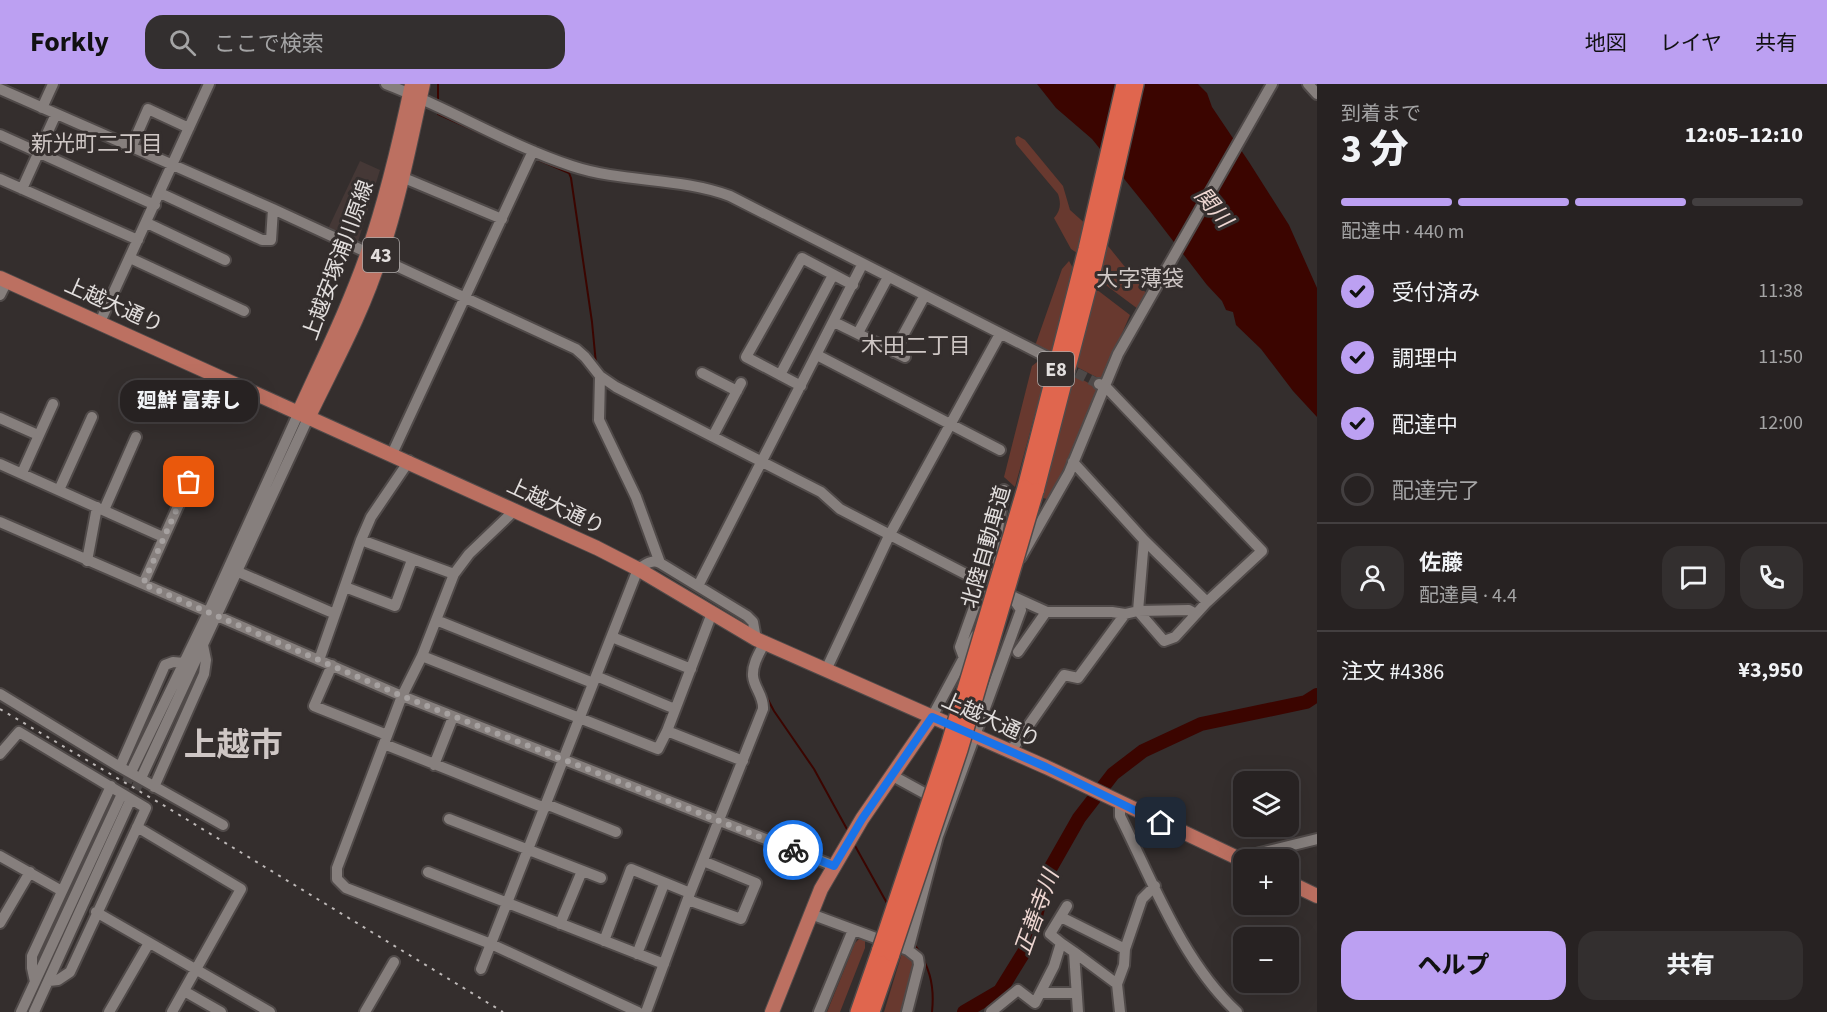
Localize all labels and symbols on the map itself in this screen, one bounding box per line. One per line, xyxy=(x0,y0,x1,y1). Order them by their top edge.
district label: 新光町二丁目 xyxy=(31,128,163,160)
street label: 上越安塚浦川原線 xyxy=(295,176,381,344)
water label: 関川 xyxy=(1187,180,1241,236)
road number: 43 xyxy=(363,238,399,272)
district label: 大字薄袋 xyxy=(1096,263,1184,295)
street label: 上越大通り xyxy=(60,270,168,340)
district label: 木田二丁目 xyxy=(861,330,971,362)
road number: E8 xyxy=(1038,352,1074,386)
callout: 廻鮮 富寿し xyxy=(120,380,258,422)
pin xyxy=(163,456,214,507)
street label: 上越大通り xyxy=(502,470,610,542)
street label: 北陸自動車道 xyxy=(954,482,1018,612)
street label: 上越大通り xyxy=(937,685,1045,755)
district label: 上越市 xyxy=(184,722,283,769)
pin xyxy=(1135,797,1186,848)
courier xyxy=(763,820,823,880)
water label: 正善寺川 xyxy=(1007,864,1068,959)

